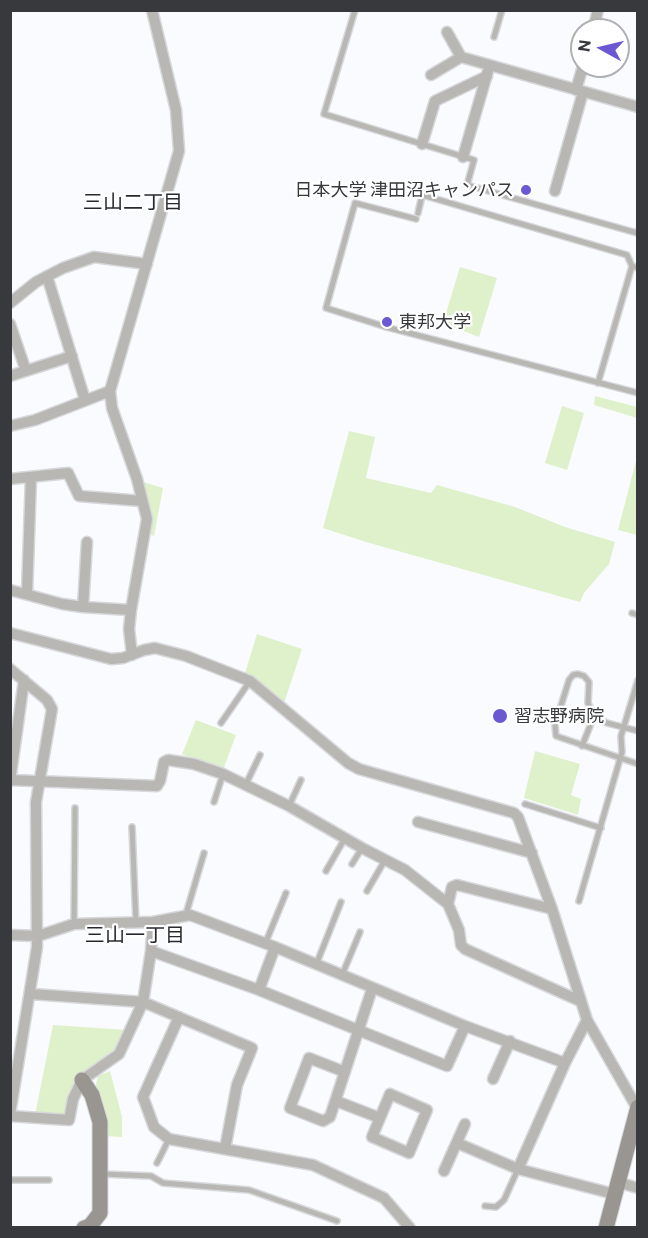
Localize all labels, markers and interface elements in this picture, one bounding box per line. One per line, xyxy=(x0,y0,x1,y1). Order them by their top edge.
north arrow xyxy=(570,18,630,78)
text: N xyxy=(573,38,594,53)
place label: 日本大学 津田沼キャンパス xyxy=(295,179,514,201)
marker: 日本大学 津田沼キャンパス xyxy=(519,183,533,197)
district label: 三山二丁目 xyxy=(83,190,183,214)
place label: 東邦大学 xyxy=(399,311,471,333)
marker: 東邦大学 xyxy=(380,315,394,329)
place label: 習志野病院 xyxy=(514,705,604,727)
marker: 習志野病院 xyxy=(491,707,509,725)
district label: 三山一丁目 xyxy=(85,923,185,947)

